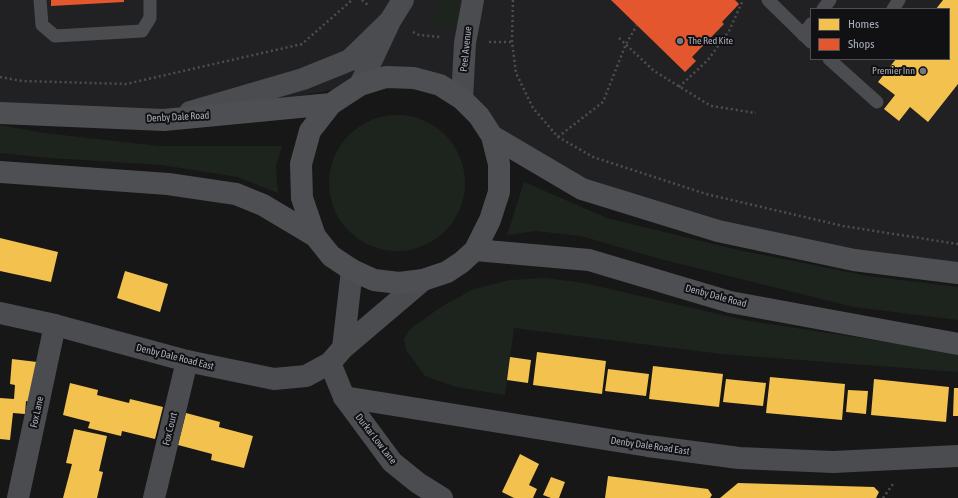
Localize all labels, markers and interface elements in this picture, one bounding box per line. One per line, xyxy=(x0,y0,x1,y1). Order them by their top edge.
legend xyxy=(810,8,950,60)
text: Homes xyxy=(848,17,879,31)
street label: Peel Avenue xyxy=(458,26,474,72)
place label: The Red Kite xyxy=(688,35,733,47)
marker: The Red Kite xyxy=(675,36,685,46)
text: Shops xyxy=(848,37,874,51)
place label: Premier Inn xyxy=(872,65,915,77)
marker: Premier Inn xyxy=(918,66,928,76)
street label: Denby Dale Road xyxy=(146,109,210,125)
street label: Denby Dale Road xyxy=(684,282,748,310)
street label: Denby Dale Road East xyxy=(135,342,215,372)
street label: Fox Lane xyxy=(28,395,46,429)
street label: Fox Court xyxy=(160,411,180,447)
street label: Durkar Low Lane xyxy=(353,411,399,467)
street label: Denby Dale Road East xyxy=(610,435,690,457)

